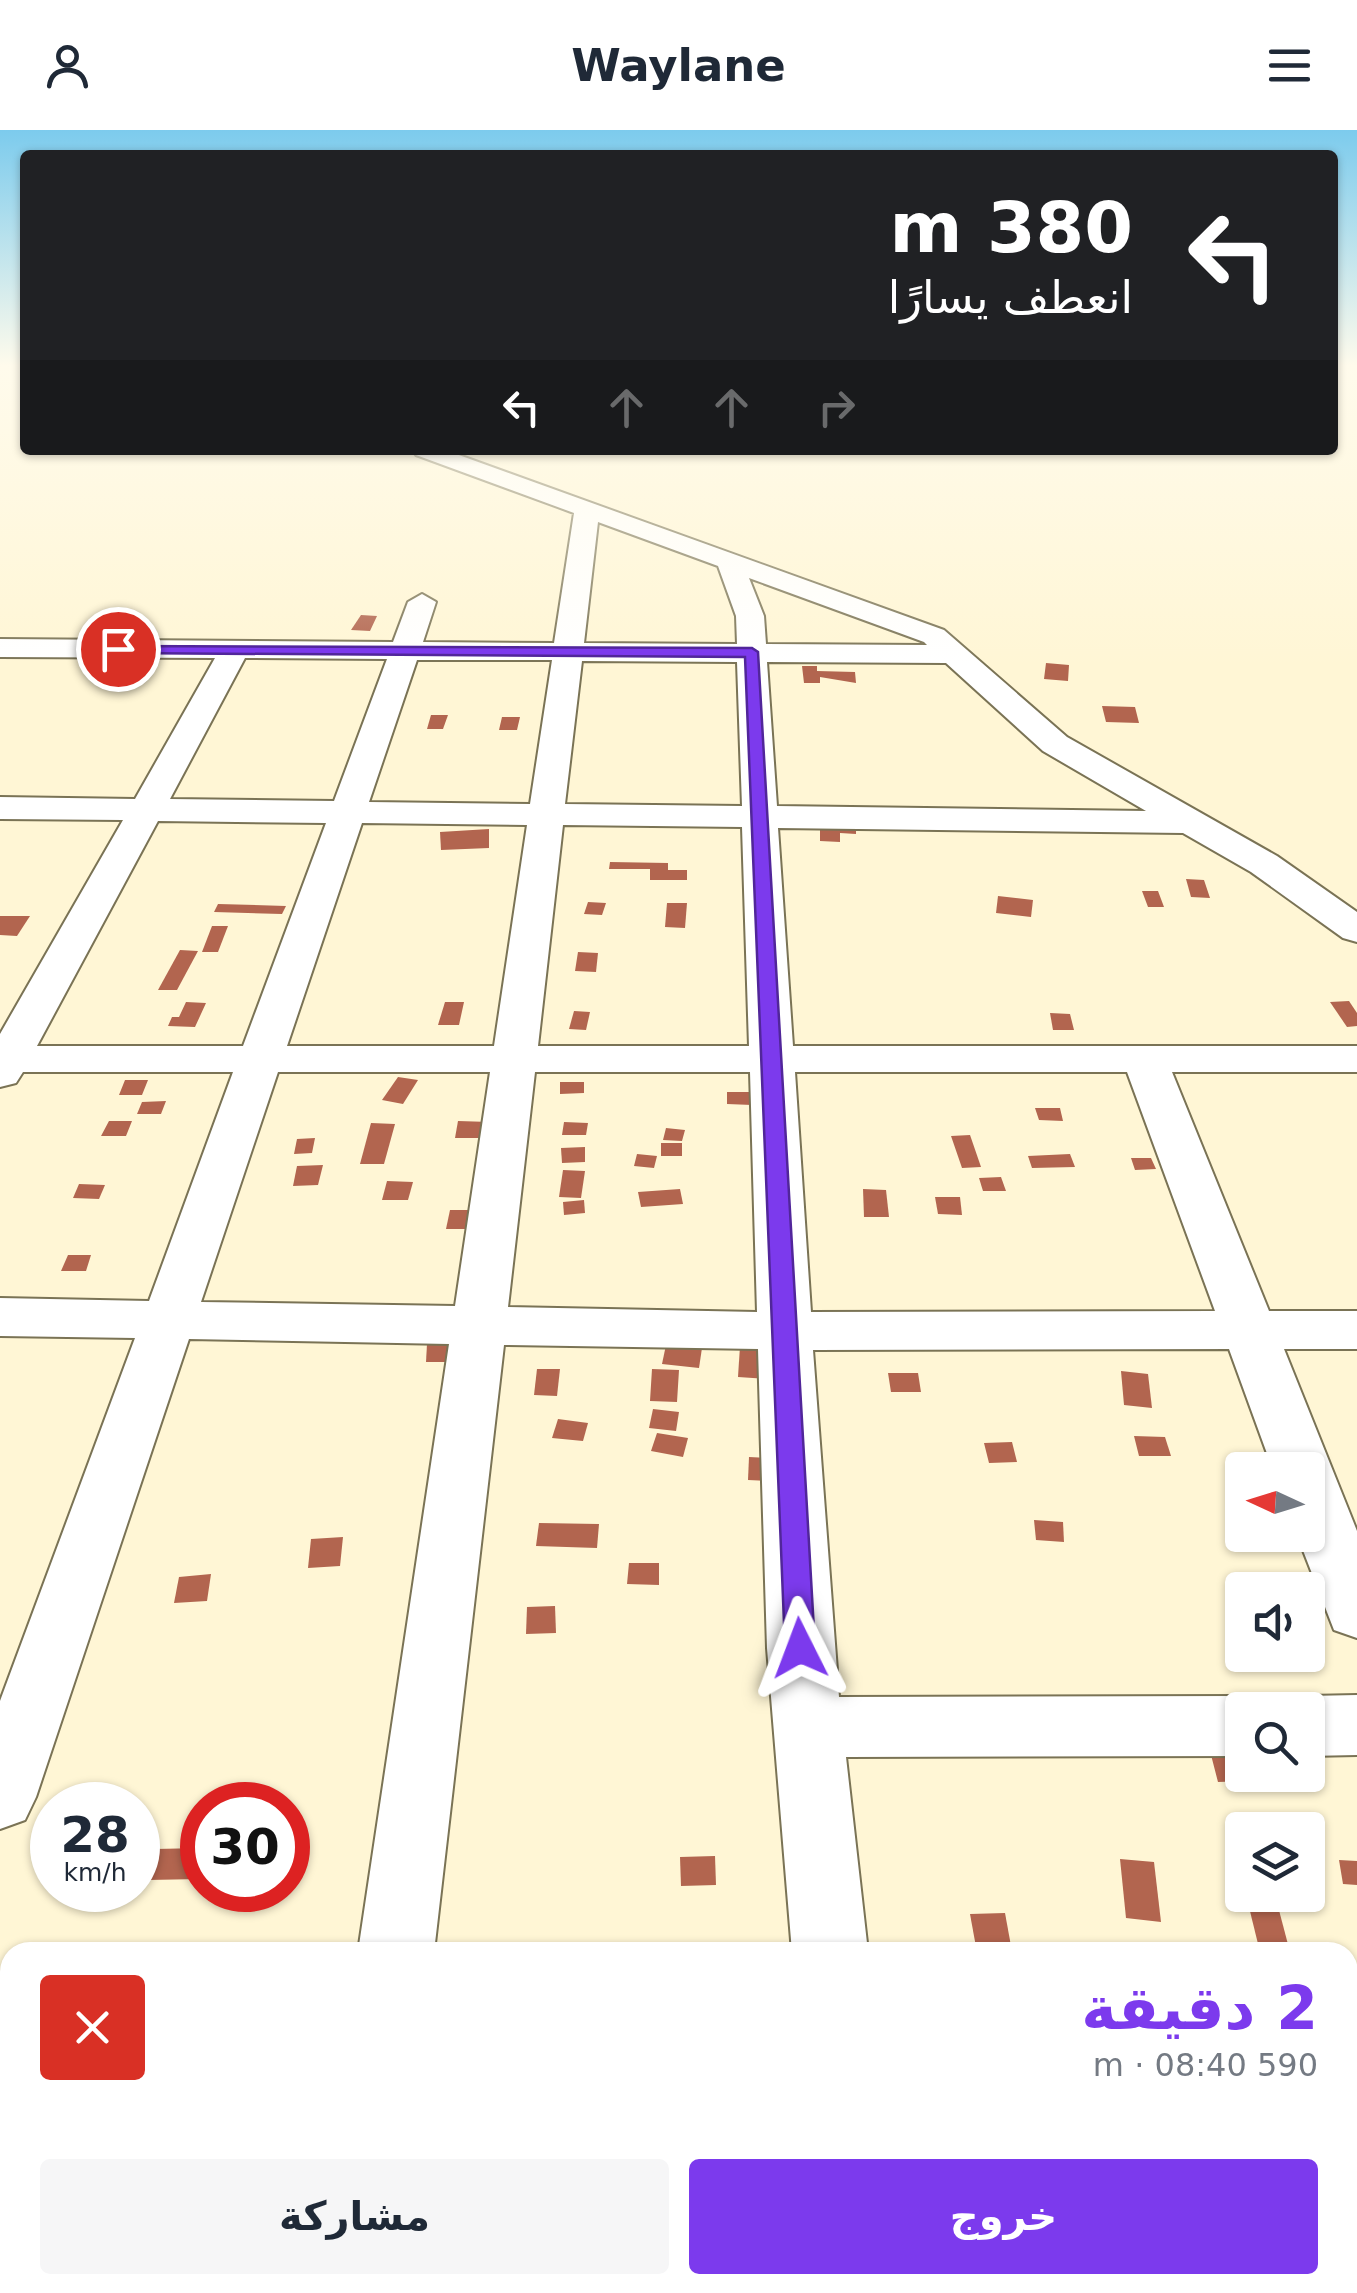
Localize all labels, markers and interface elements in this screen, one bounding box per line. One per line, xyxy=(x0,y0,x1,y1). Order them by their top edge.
icon: person xyxy=(40,38,95,93)
icon: menu xyxy=(1262,38,1317,93)
text: Waylane xyxy=(571,39,786,92)
text: 380 m xyxy=(890,187,1133,269)
icon: left xyxy=(1168,190,1298,320)
text: انعطف يسارًا xyxy=(888,271,1133,324)
icon: left xyxy=(494,380,549,435)
icon: ahead xyxy=(599,380,654,435)
icon: ahead xyxy=(704,380,759,435)
icon: right xyxy=(809,380,864,435)
pin xyxy=(76,607,161,692)
icon: arrive xyxy=(91,622,146,677)
north arrow xyxy=(1225,1452,1325,1552)
map controls xyxy=(1225,1452,1325,1912)
button: sound xyxy=(1225,1572,1325,1672)
position arrow xyxy=(748,1596,852,1700)
button: search xyxy=(1225,1692,1325,1792)
speed limit sign: 30 xyxy=(180,1782,310,1912)
text: 28 xyxy=(60,1806,130,1864)
button: layers xyxy=(1225,1812,1325,1912)
text: km/h xyxy=(63,1858,127,1887)
text: 2 دقيقة xyxy=(1081,1973,1318,2043)
button: close xyxy=(40,1975,145,2080)
text: 590 m · 08:40 xyxy=(1093,2046,1318,2084)
button: مشاركة xyxy=(40,2159,669,2274)
button: خروج xyxy=(689,2159,1318,2274)

